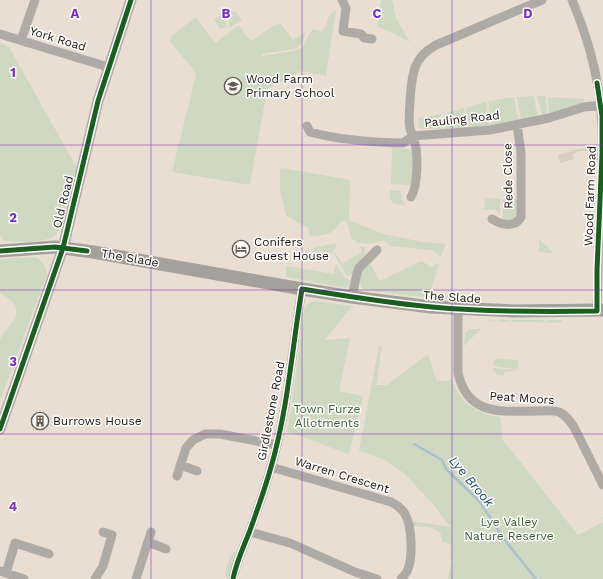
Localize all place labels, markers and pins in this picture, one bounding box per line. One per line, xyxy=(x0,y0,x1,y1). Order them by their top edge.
place label: Wood Farm Primary School xyxy=(246,72,335,100)
school or university icon: Wood Farm Primary School xyxy=(223,76,243,96)
place label: Conifers Guest House xyxy=(254,235,329,263)
hotel icon: Conifers Guest House xyxy=(231,239,251,259)
building icon: Burrows House xyxy=(30,411,50,431)
place label: Burrows House xyxy=(53,414,142,428)

